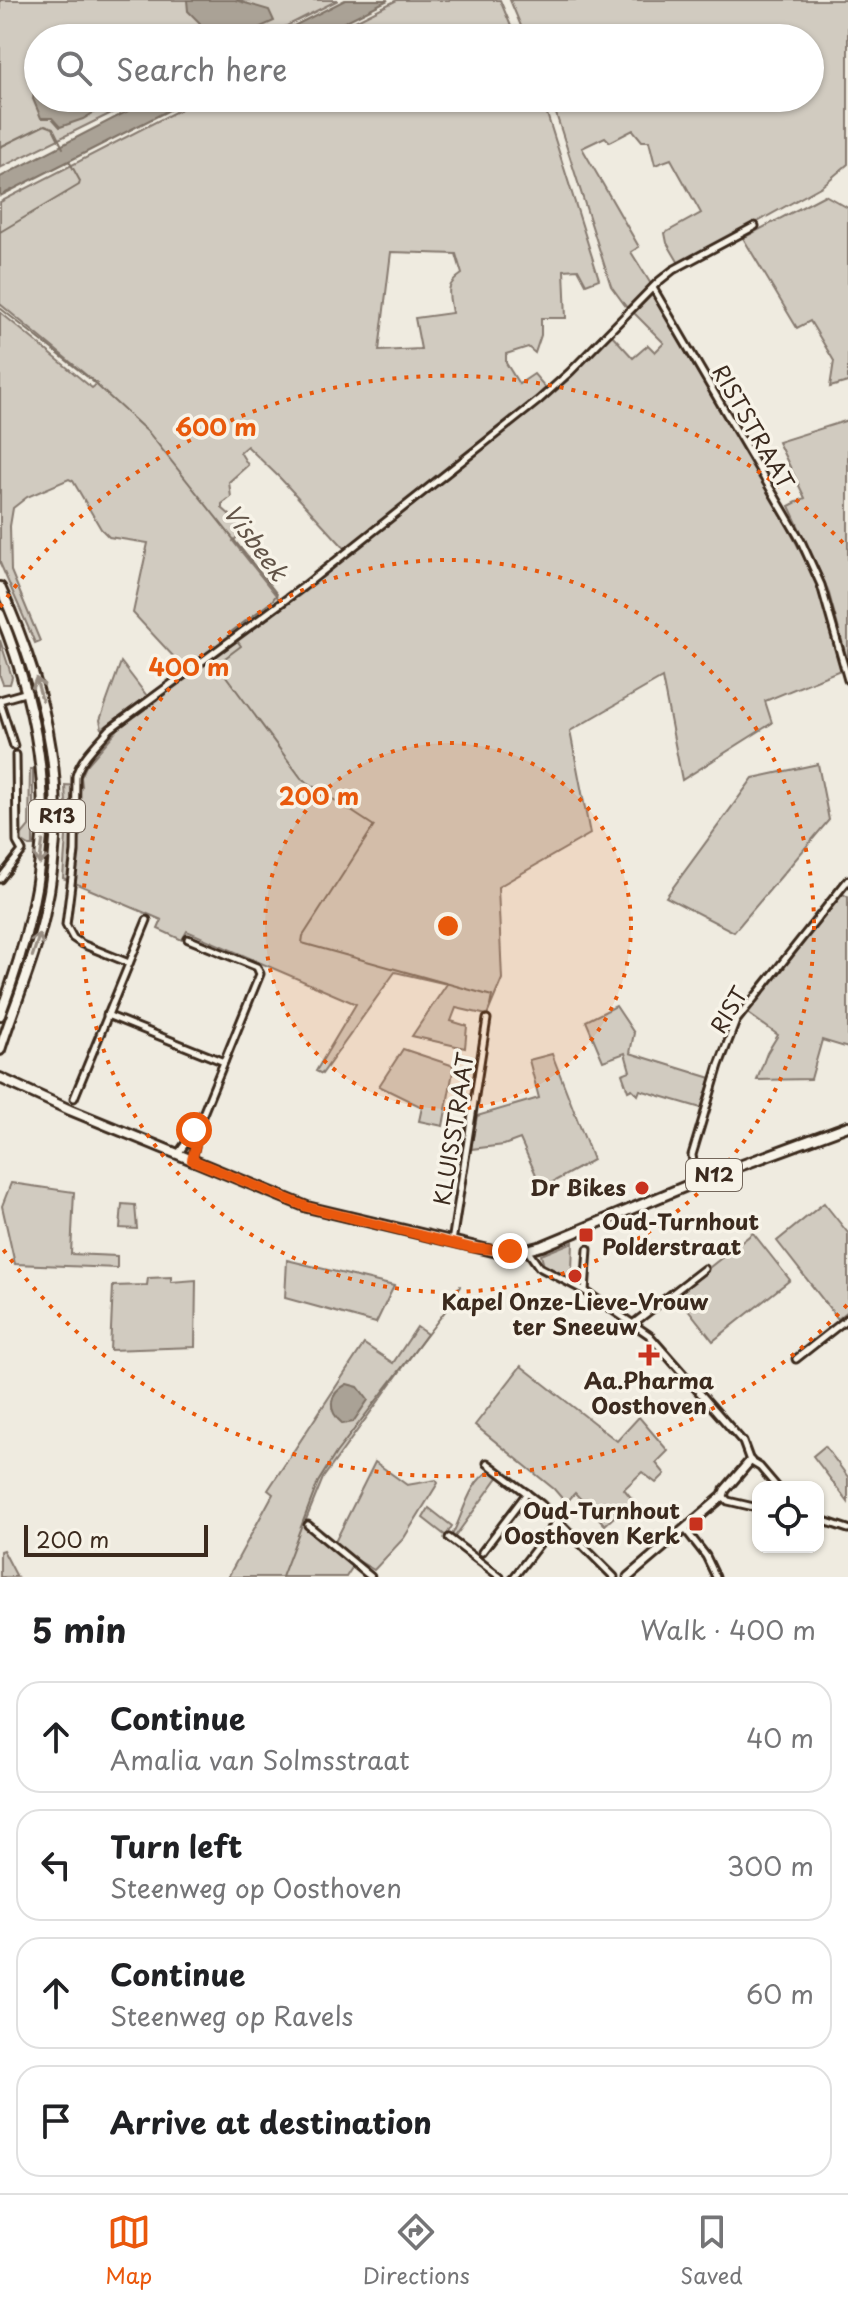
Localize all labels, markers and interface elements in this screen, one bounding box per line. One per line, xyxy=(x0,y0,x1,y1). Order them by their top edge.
search box xyxy=(24,24,824,112)
icon: search xyxy=(52,46,96,90)
text: Search here xyxy=(116,46,288,91)
street label: RISTSTRAAT xyxy=(705,358,803,495)
text: 600 m xyxy=(175,408,257,444)
water label: Visbeek xyxy=(216,496,298,589)
text: 400 m xyxy=(148,648,230,684)
one-way arrow xyxy=(31,677,46,703)
text: 200 m xyxy=(279,777,359,813)
road number: R13 xyxy=(29,800,85,832)
one-way arrow xyxy=(33,840,48,865)
centre of rings xyxy=(434,912,462,940)
one-way arrow xyxy=(29,933,44,958)
street label: RIST xyxy=(701,979,754,1039)
street label: KLUISSTRAAT xyxy=(424,1050,481,1208)
route start xyxy=(176,1112,212,1148)
road number: N12 xyxy=(686,1159,742,1191)
place label: Dr Bikes xyxy=(530,1170,626,1203)
marker: Dr Bikes xyxy=(633,1179,651,1197)
place label: Oud-Turnhout Polderstraat xyxy=(602,1204,760,1262)
marker: Oud-Turnhout Polderstraat xyxy=(577,1226,595,1244)
route end xyxy=(492,1233,528,1269)
marker: Kapel Onze-Lieve-Vrouw ter Sneeuw xyxy=(566,1267,584,1285)
place label: Kapel Onze-Lieve-Vrouw ter Sneeuw xyxy=(441,1284,709,1342)
marker: Aa.Pharma Oosthoven xyxy=(640,1346,658,1364)
place label: Aa.Pharma Oosthoven xyxy=(584,1363,715,1421)
map controls xyxy=(752,1481,824,1553)
button: locate xyxy=(752,1481,824,1553)
place label: Oud-Turnhout Oosthoven Kerk xyxy=(504,1493,680,1551)
marker: Oud-Turnhout Oosthoven Kerk xyxy=(687,1515,705,1533)
scale bar xyxy=(24,1521,208,1557)
text: 200 m xyxy=(36,1522,109,1555)
text: 5 min xyxy=(32,1603,126,1655)
text: Walk · 400 m xyxy=(640,1610,816,1649)
text: Continue xyxy=(110,1695,245,1740)
icon: ahead xyxy=(34,1715,78,1759)
text: 40 m xyxy=(746,1718,814,1757)
text: Amalia van Solmsstraat xyxy=(110,1740,410,1779)
text: Turn left xyxy=(110,1823,242,1868)
icon: left xyxy=(34,1843,78,1887)
text: 300 m xyxy=(727,1846,814,1885)
text: Steenweg op Oosthoven xyxy=(110,1868,402,1907)
text: Continue xyxy=(110,1951,245,1996)
icon: ahead xyxy=(34,1971,78,2015)
text: 60 m xyxy=(746,1974,814,2013)
text: Steenweg op Ravels xyxy=(110,1996,353,2035)
icon: arrive xyxy=(34,2099,78,2143)
text: Arrive at destination xyxy=(110,2099,432,2144)
tab: Map xyxy=(105,2210,152,2291)
tab: Directions xyxy=(363,2210,470,2291)
tab: Saved xyxy=(680,2210,743,2291)

